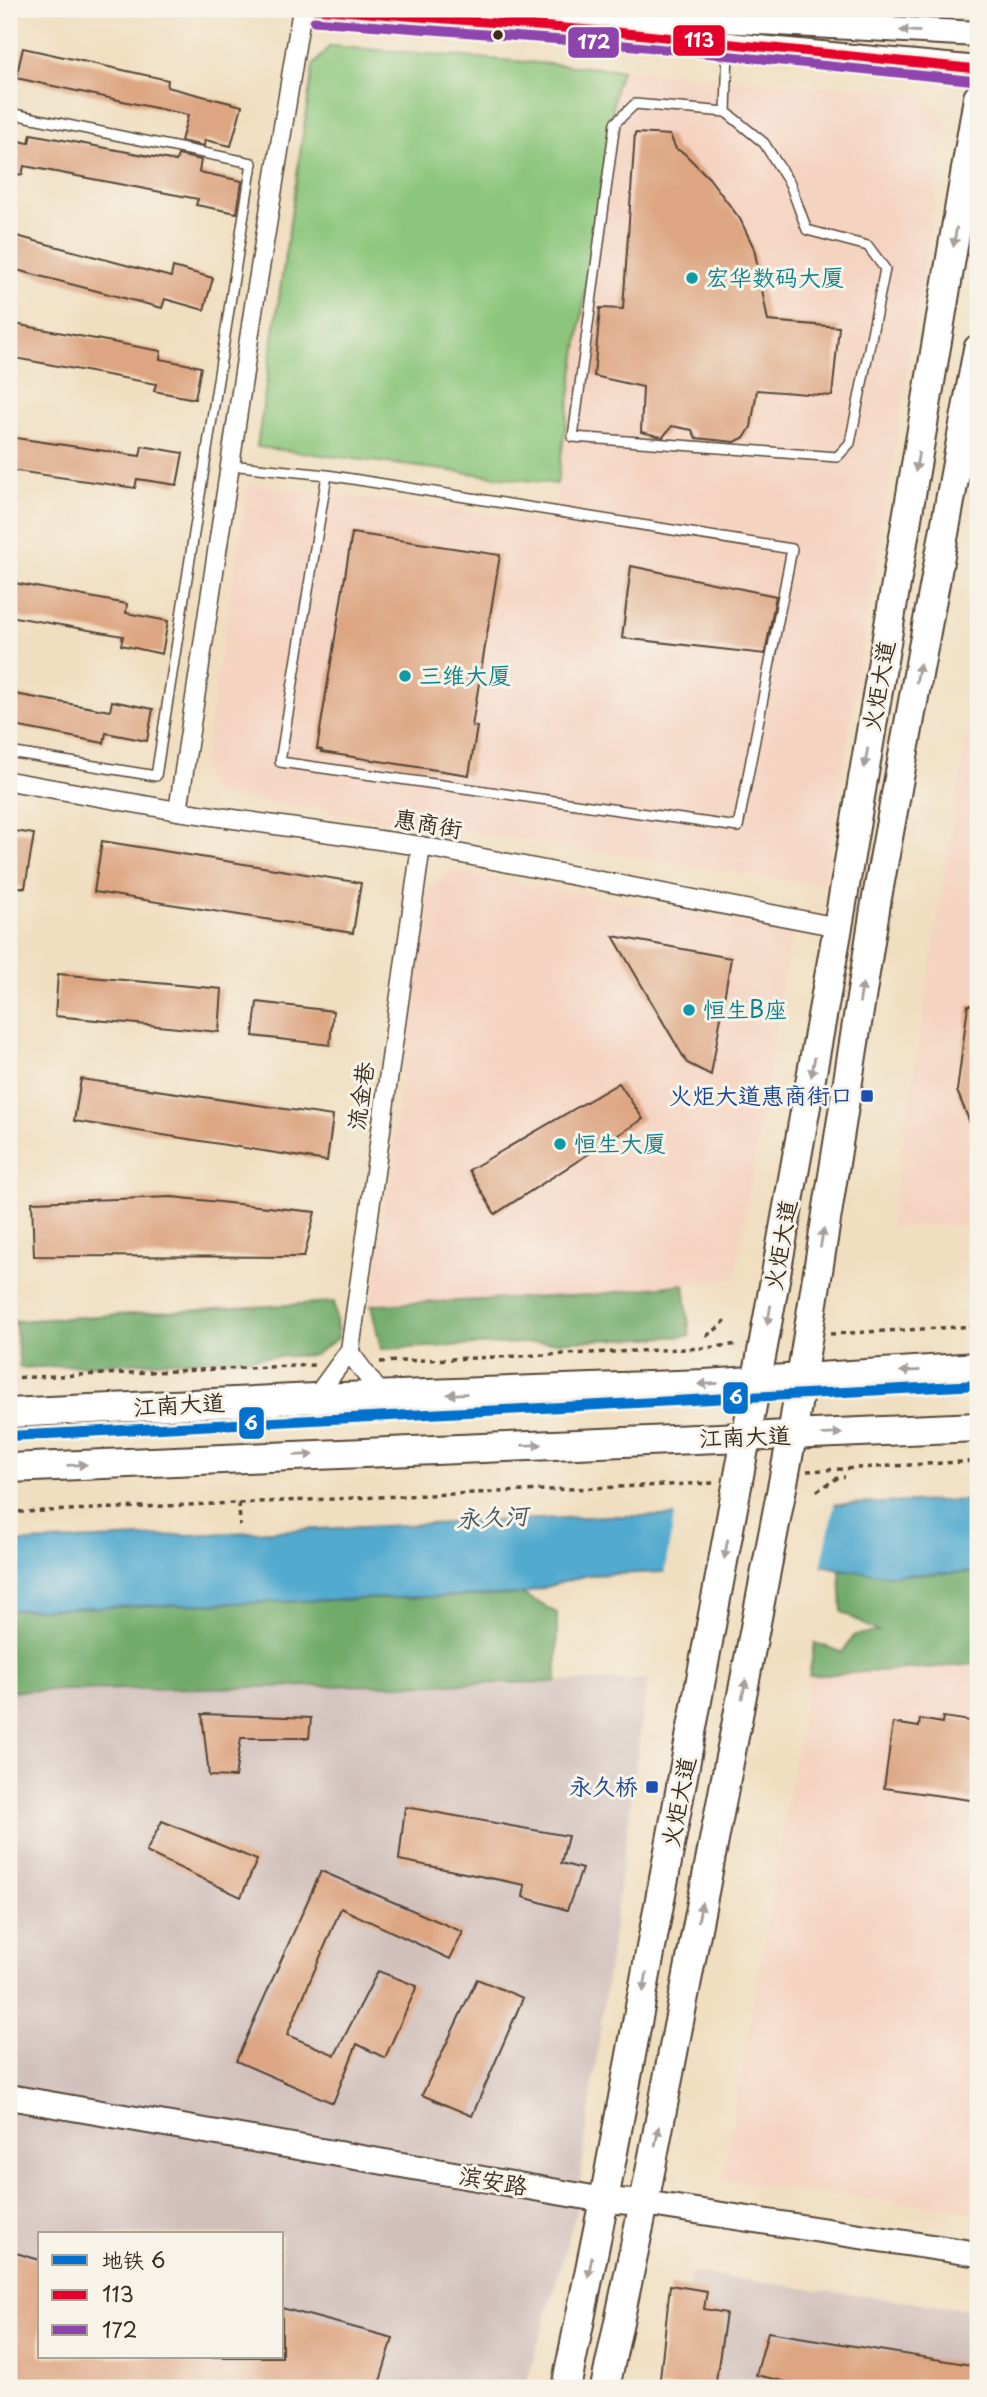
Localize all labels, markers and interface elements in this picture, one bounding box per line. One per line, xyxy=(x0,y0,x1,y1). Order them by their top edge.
line badge: 113 xyxy=(672,24,726,57)
text: 113 xyxy=(684,25,714,53)
one-way arrow xyxy=(899,25,921,36)
line badge: 172 xyxy=(567,26,620,59)
text: 172 xyxy=(578,27,610,55)
unlabelled marker xyxy=(491,28,505,42)
one-way arrow xyxy=(949,226,960,248)
place label: 宏华数码大厦 xyxy=(706,259,844,294)
marker: 宏华数码大厦 xyxy=(684,270,700,286)
one-way arrow xyxy=(911,451,922,473)
street label: 火炬大道 xyxy=(852,637,903,734)
place label: 三维大厦 xyxy=(419,657,511,692)
one-way arrow xyxy=(913,662,924,684)
marker: 三维大厦 xyxy=(397,668,413,684)
one-way arrow xyxy=(860,748,871,770)
street label: 惠商街 xyxy=(391,799,465,846)
one-way arrow xyxy=(856,982,867,1004)
place label: 恒生B座 xyxy=(703,991,787,1026)
marker: 恒生B座 xyxy=(681,1002,697,1018)
one-way arrow xyxy=(807,1056,818,1078)
street label: 流金巷 xyxy=(337,1058,382,1132)
place label: 火炬大道惠商街口 xyxy=(669,1077,853,1112)
marker: 火炬大道惠商街口 xyxy=(859,1088,875,1104)
place label: 恒生大厦 xyxy=(574,1125,666,1160)
marker: 恒生大厦 xyxy=(552,1136,568,1152)
street label: 火炬大道 xyxy=(754,1196,805,1293)
one-way arrow xyxy=(817,1227,828,1249)
one-way arrow xyxy=(763,1304,774,1326)
one-way arrow xyxy=(899,1366,921,1377)
one-way arrow xyxy=(697,1378,719,1389)
line badge: 6 xyxy=(722,1381,749,1415)
text: 6 xyxy=(729,1382,743,1410)
street label: 江南大道 xyxy=(132,1384,226,1423)
one-way arrow xyxy=(445,1389,467,1400)
line badge: 6 xyxy=(238,1406,265,1440)
text: 6 xyxy=(244,1408,258,1436)
street label: 江南大道 xyxy=(698,1416,792,1455)
one-way arrow xyxy=(821,1428,843,1439)
one-way arrow xyxy=(521,1440,543,1451)
one-way arrow xyxy=(293,1449,315,1460)
one-way arrow xyxy=(66,1459,88,1470)
water label: 永久河 xyxy=(455,1496,533,1536)
one-way arrow xyxy=(720,1538,731,1560)
one-way arrow xyxy=(738,1678,749,1700)
street label: 火炬大道 xyxy=(652,1753,703,1850)
place label: 永久桥 xyxy=(569,1768,638,1803)
marker: 永久桥 xyxy=(644,1779,660,1795)
one-way arrow xyxy=(695,1901,706,1923)
one-way arrow xyxy=(639,1971,650,1993)
one-way arrow xyxy=(652,2125,663,2147)
street label: 滨安路 xyxy=(456,2156,530,2203)
legend xyxy=(38,2232,284,2358)
text: 地铁 6 xyxy=(102,2243,166,2275)
one-way arrow xyxy=(585,2256,596,2278)
text: 113 xyxy=(102,2277,134,2309)
text: 172 xyxy=(102,2313,138,2345)

